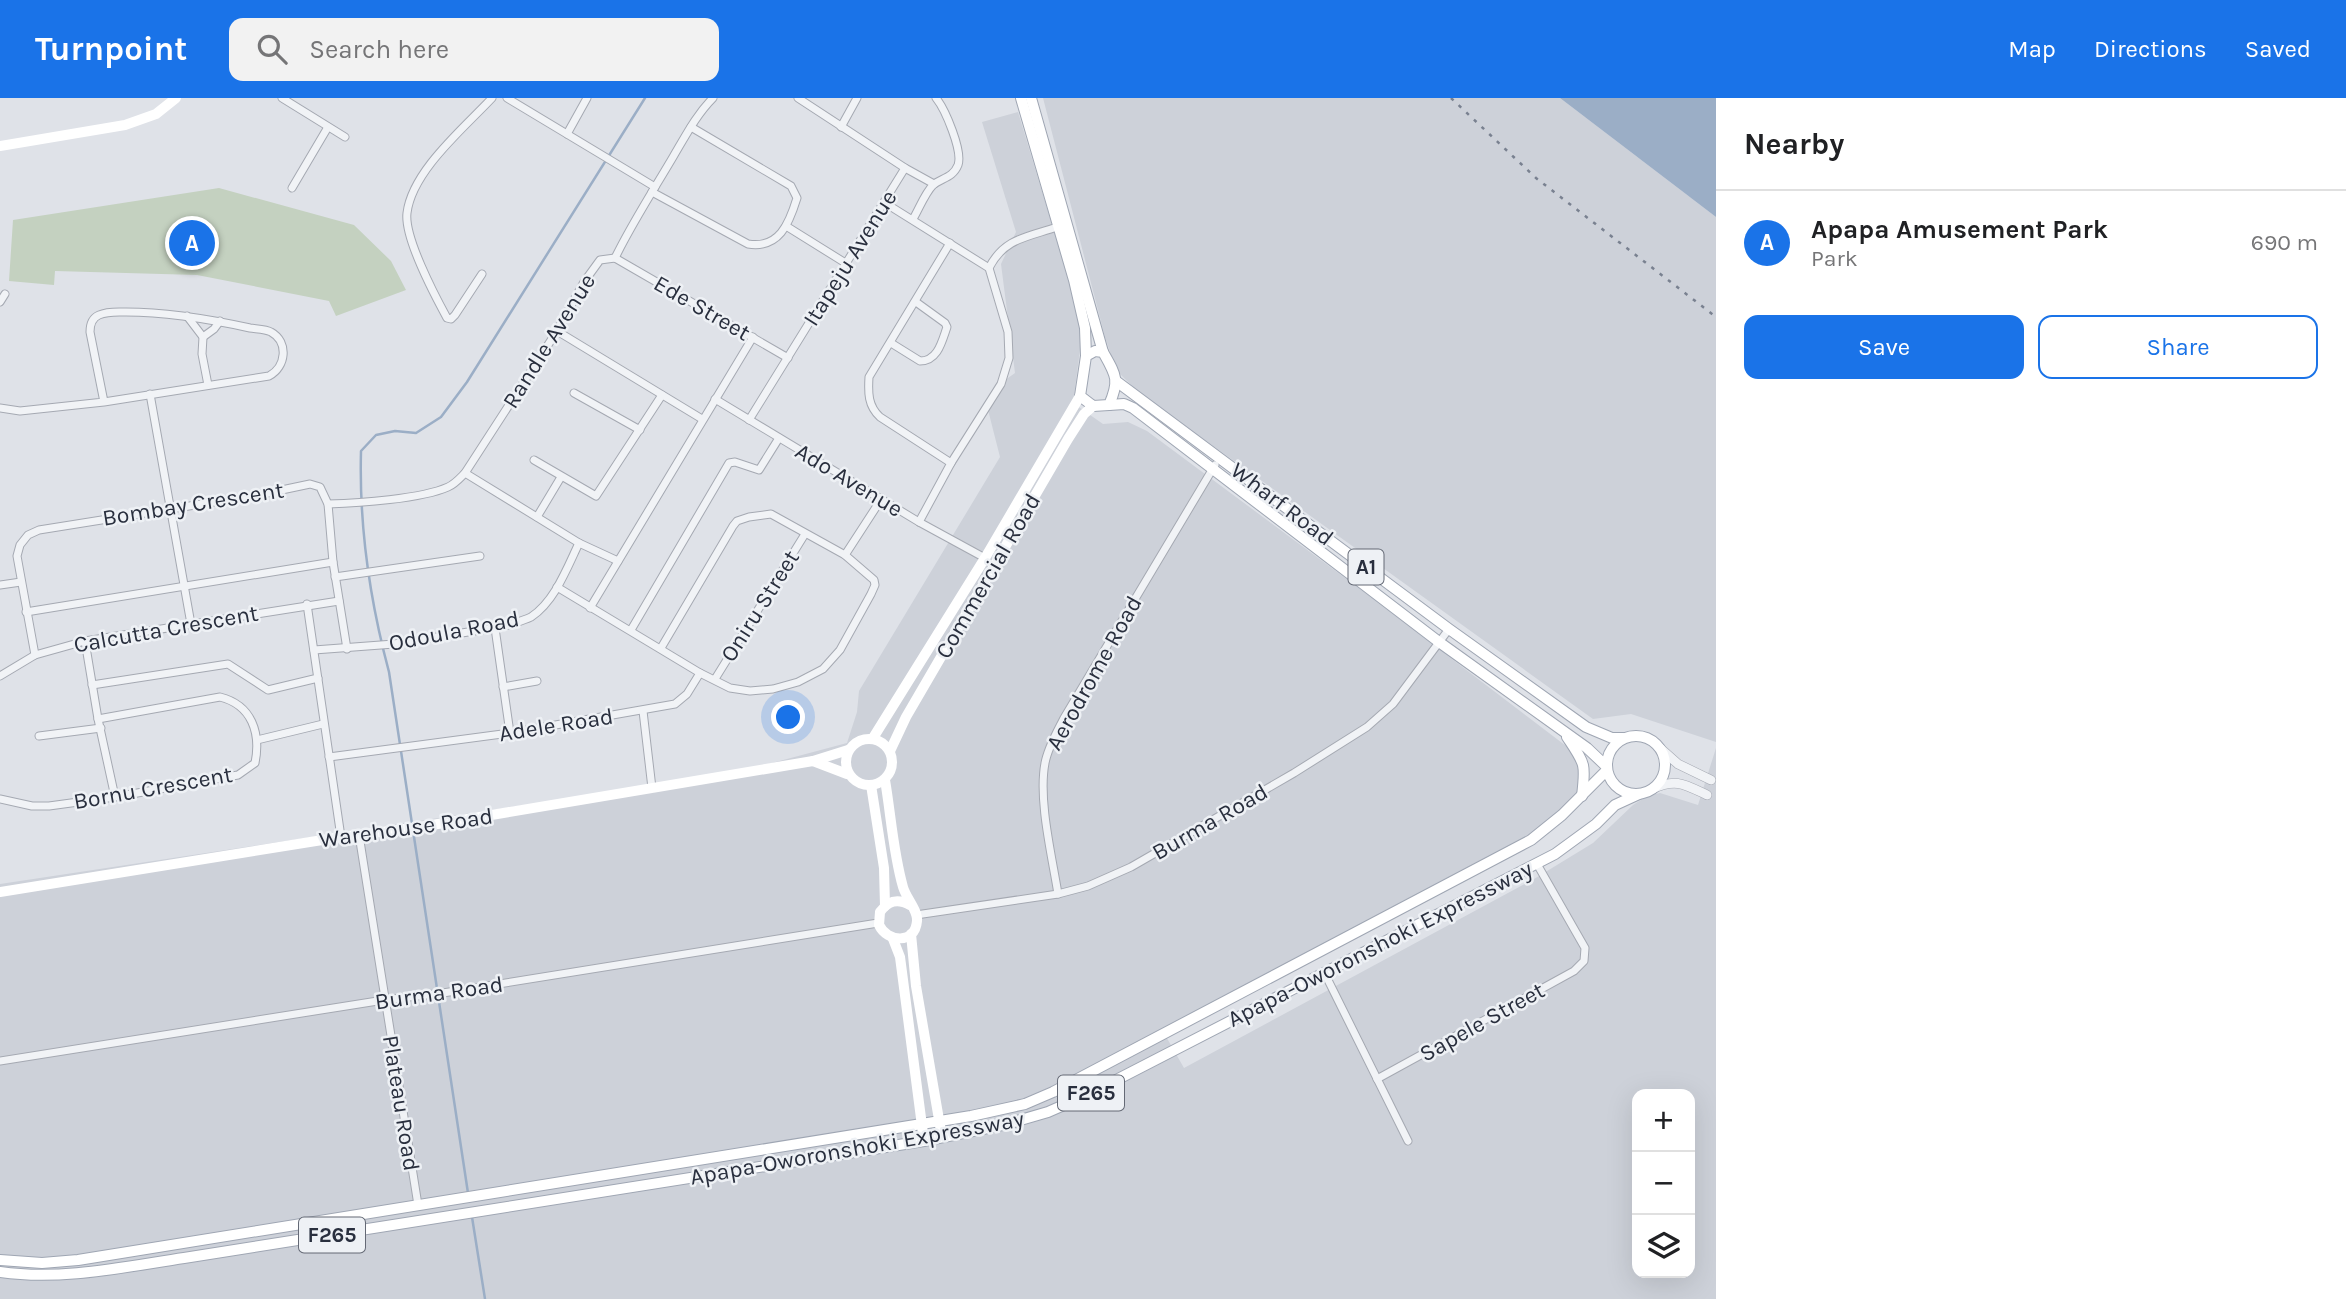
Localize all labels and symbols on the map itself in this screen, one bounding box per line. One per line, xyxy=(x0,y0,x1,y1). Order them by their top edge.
street label: Itapeju Avenue xyxy=(797,185,903,331)
pin: A xyxy=(169,217,215,269)
street label: Randle Avenue xyxy=(497,269,601,413)
street label: Ede Street xyxy=(649,270,755,347)
street label: Ado Avenue xyxy=(790,437,908,523)
street label: Wharf Road xyxy=(1225,457,1339,551)
street label: Bombay Crescent xyxy=(100,476,286,532)
street label: Commercial Road xyxy=(930,489,1046,663)
street label: Oniru Street xyxy=(715,545,805,667)
road number: A1 xyxy=(1348,550,1384,584)
street label: Aerodrome Road xyxy=(1040,591,1148,755)
street label: Calcutta Crescent xyxy=(72,599,261,659)
street label: Odoula Road xyxy=(386,605,522,657)
your location xyxy=(771,700,805,734)
street label: Adele Road xyxy=(497,703,615,747)
street label: Bornu Crescent xyxy=(71,761,235,815)
street label: Burma Road xyxy=(1147,778,1273,866)
street label: Warehouse Road xyxy=(317,802,495,854)
street label: Apapa-Oworonshoki Expressway xyxy=(1223,855,1537,1033)
street label: Burma Road xyxy=(373,971,505,1015)
street label: Sapele Street xyxy=(1415,976,1549,1067)
street label: Plateau Road xyxy=(377,1033,425,1173)
road number: F265 xyxy=(1058,1076,1124,1110)
street label: Apapa-Oworonshoki Expressway xyxy=(688,1105,1026,1191)
road number: F265 xyxy=(299,1218,365,1252)

